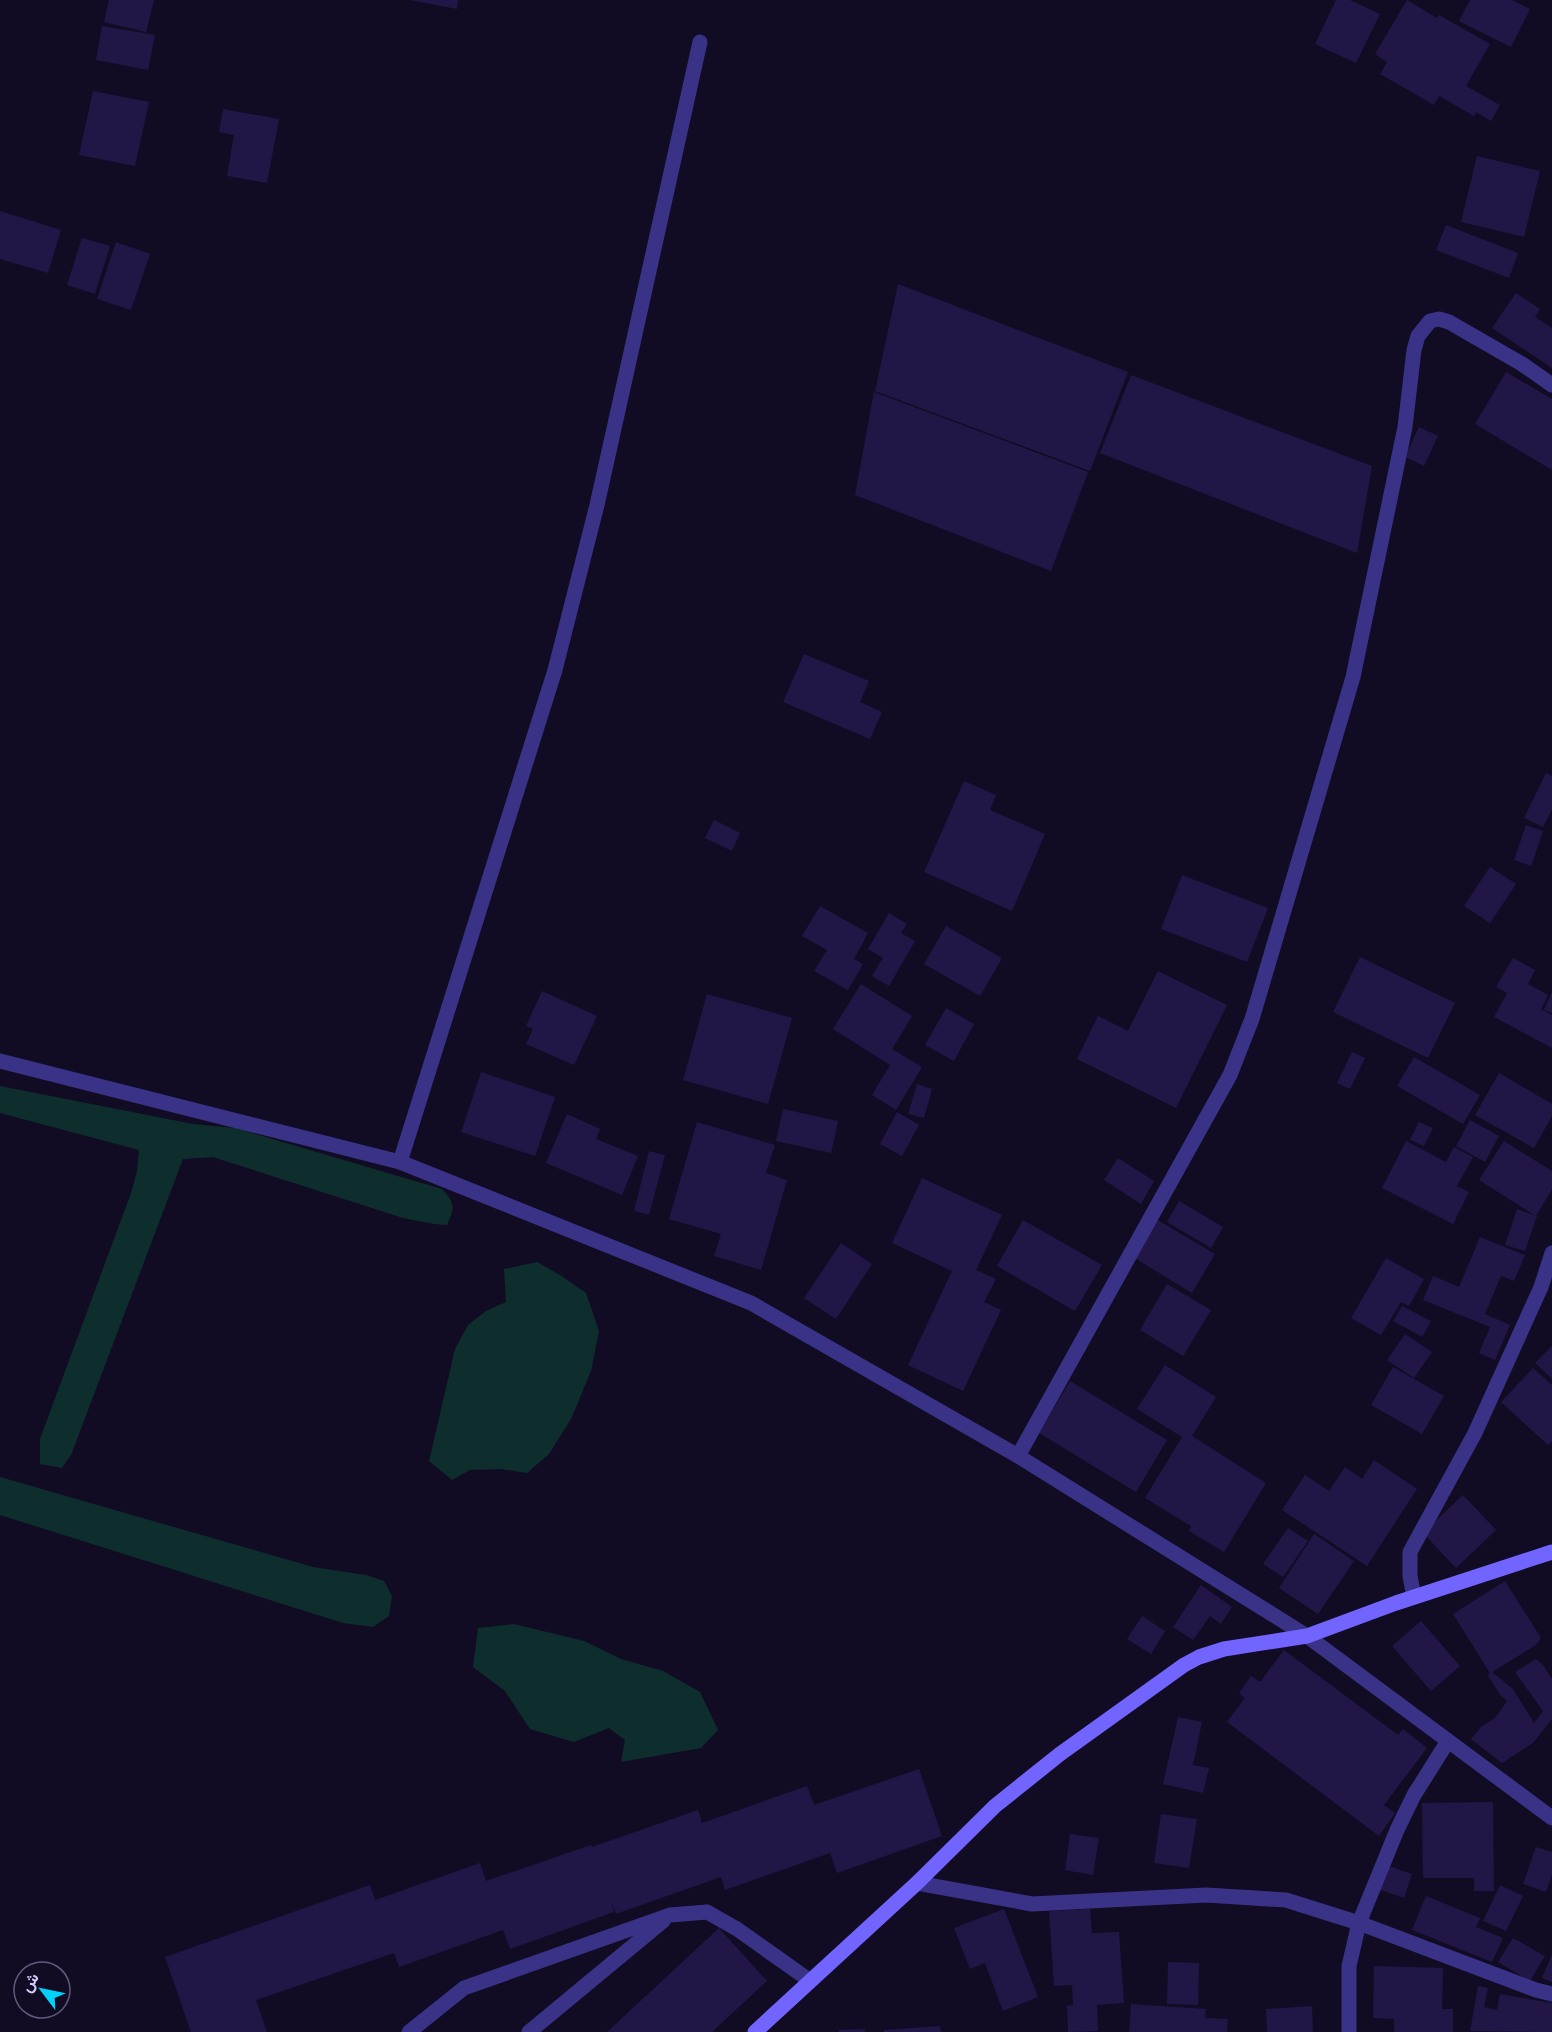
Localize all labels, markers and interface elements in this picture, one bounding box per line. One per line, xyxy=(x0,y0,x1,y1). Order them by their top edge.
north arrow xyxy=(12,1960,72,2020)
text: ش xyxy=(14,1968,45,1997)

